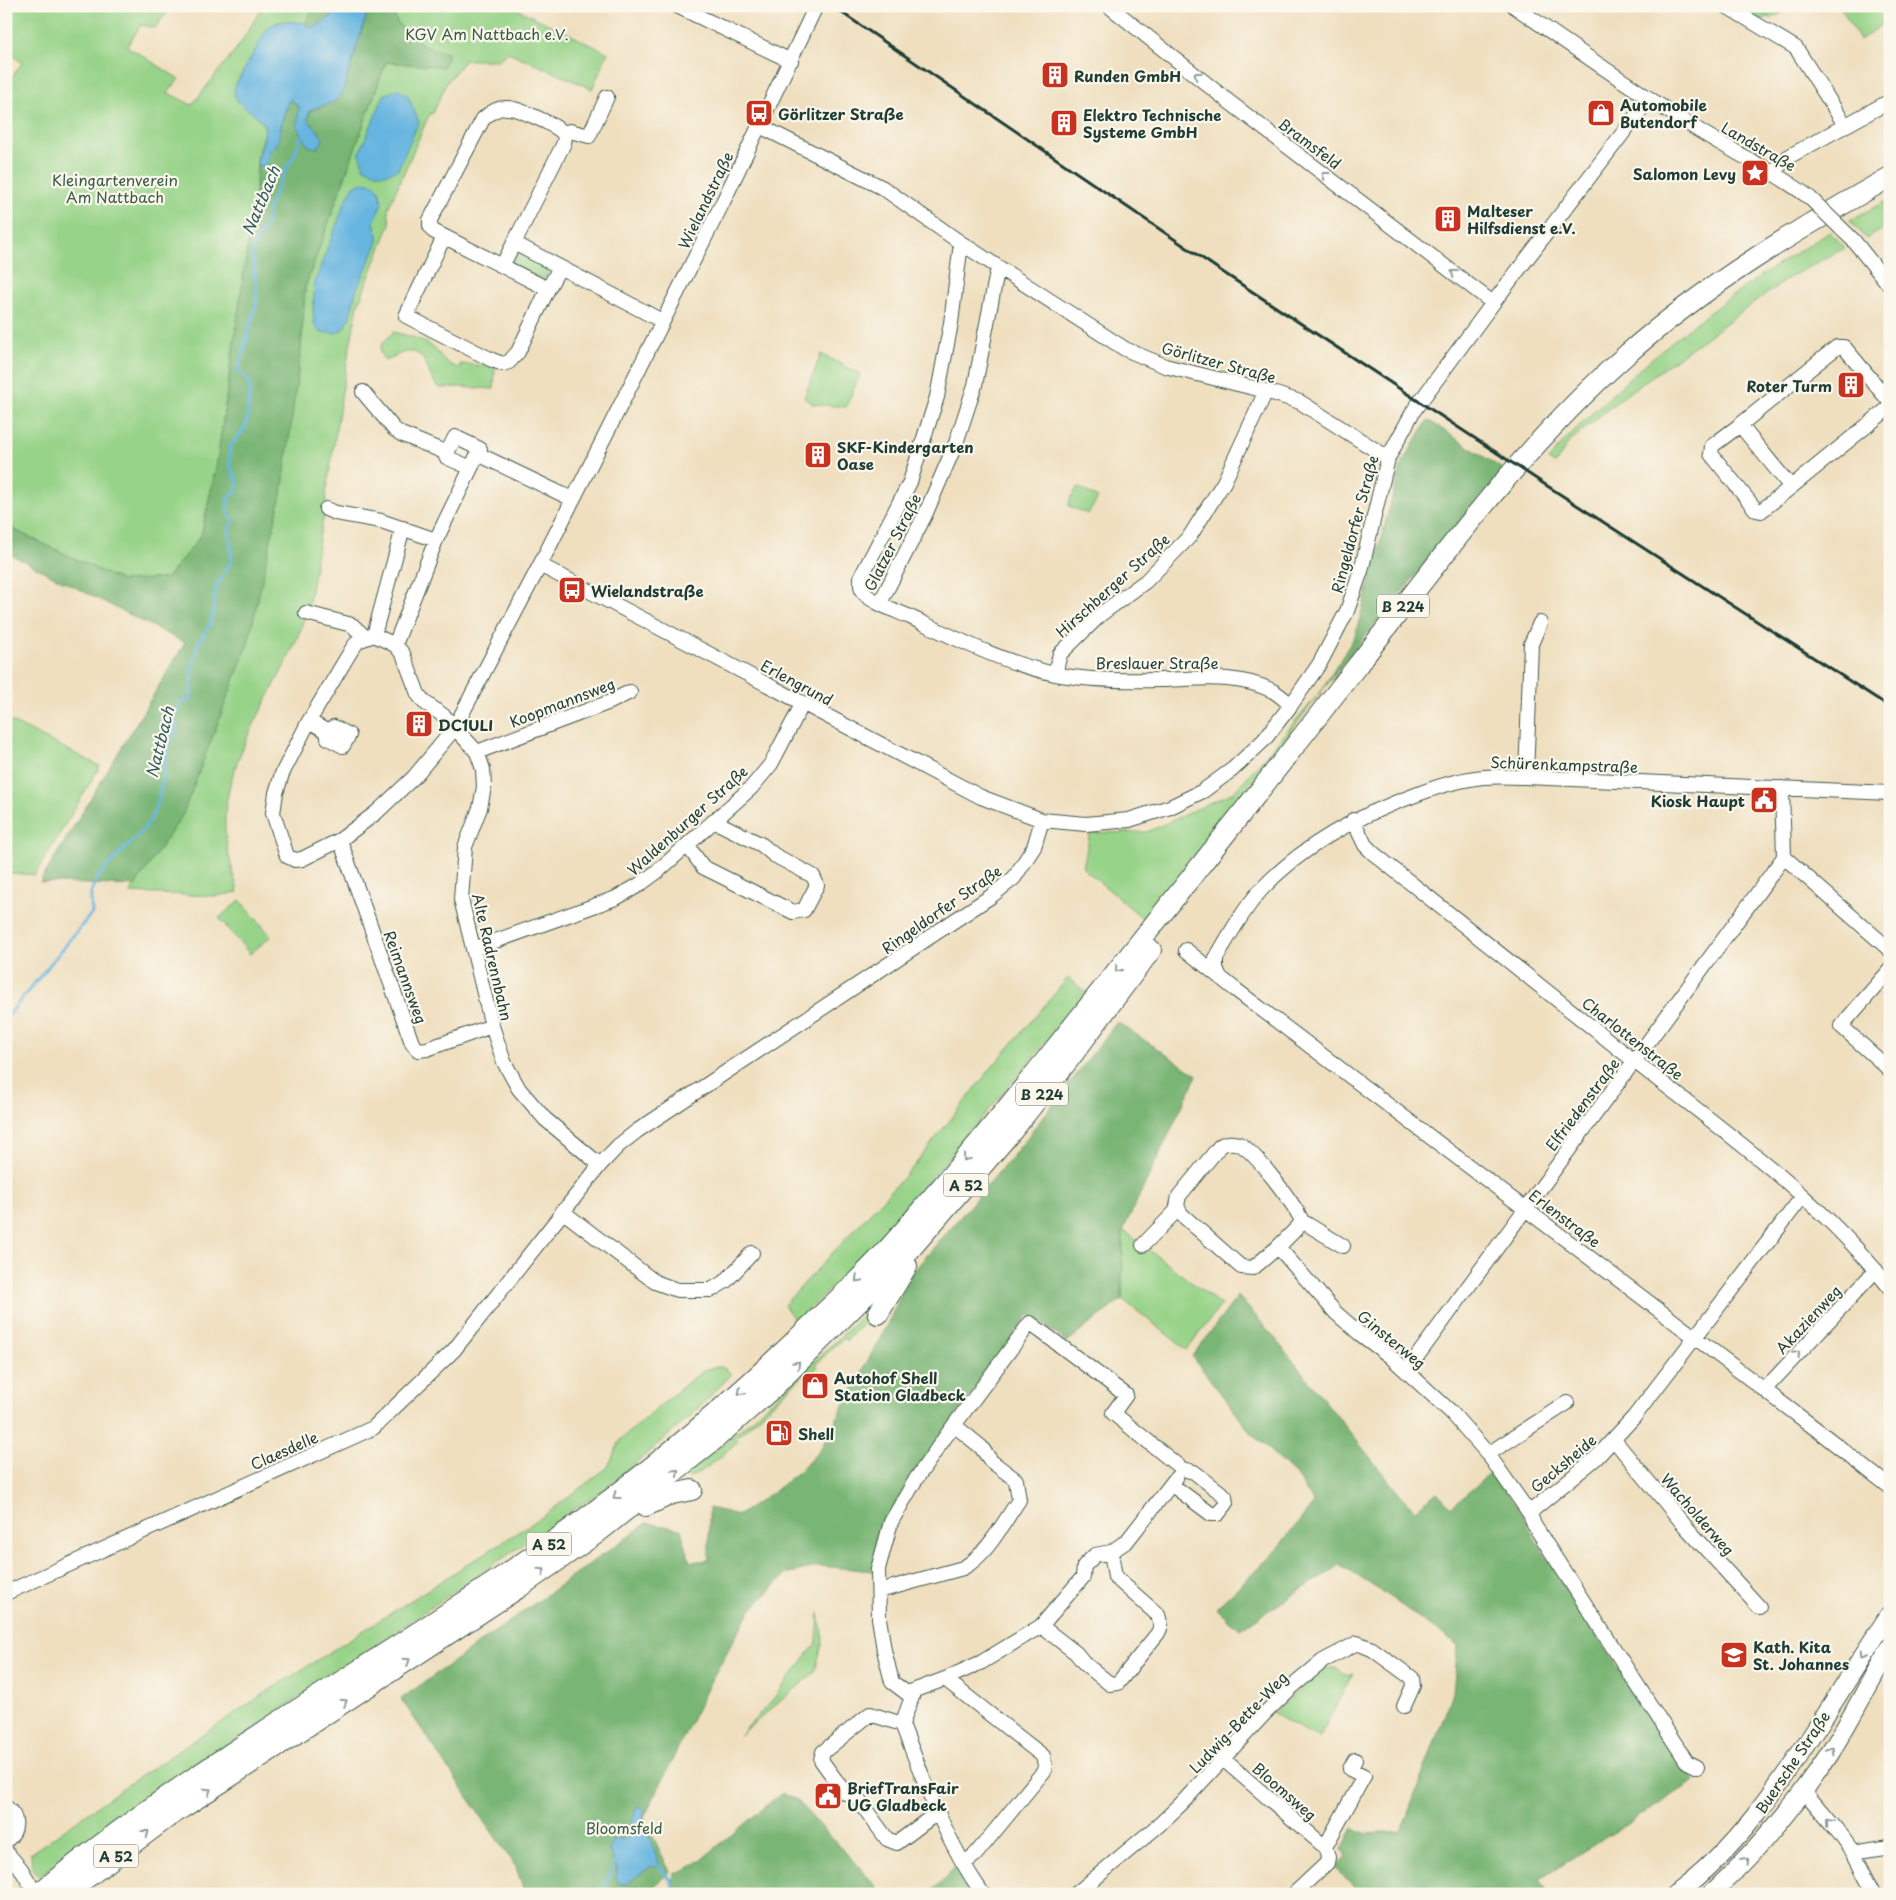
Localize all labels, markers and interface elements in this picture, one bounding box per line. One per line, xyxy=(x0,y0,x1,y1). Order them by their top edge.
park label: KGV Am Nattbach e.V. xyxy=(405,22,569,45)
building icon: Runden GmbH xyxy=(1040,60,1070,90)
place label: Runden GmbH xyxy=(1074,64,1181,87)
one-way arrow xyxy=(1194,72,1203,80)
place label: Automobile Butendorf xyxy=(1620,93,1707,133)
bus stop icon: Görlitzer Straße xyxy=(744,98,774,128)
shop icon: Automobile Butendorf xyxy=(1586,98,1616,128)
place label: Görlitzer Straße xyxy=(778,102,904,125)
place label: Elektro Technische Systeme GmbH xyxy=(1083,103,1221,143)
building icon: Elektro Technische Systeme GmbH xyxy=(1049,108,1079,138)
street label: Bramsfeld xyxy=(1274,112,1346,174)
street label: Landstraße xyxy=(1717,115,1801,177)
street label: Wielandstraße xyxy=(671,147,739,253)
place icon: Salomon Levy xyxy=(1740,158,1770,188)
water label: Nattbach xyxy=(235,161,285,238)
place label: Salomon Levy xyxy=(1633,162,1736,185)
park label: Kleingartenverein Am Nattbach xyxy=(52,168,178,208)
one-way arrow xyxy=(1321,172,1331,181)
place label: Malteser Hilfsdienst e.V. xyxy=(1467,199,1576,239)
building icon: Malteser Hilfsdienst e.V. xyxy=(1433,204,1463,234)
one-way arrow xyxy=(1451,271,1460,279)
street label: Görlitzer Straße xyxy=(1159,336,1279,388)
building icon: Roter Turm xyxy=(1836,370,1866,400)
place label: Roter Turm xyxy=(1747,374,1832,397)
place label: SKF-Kindergarten Oase xyxy=(837,435,974,475)
building icon: SKF-Kindergarten Oase xyxy=(803,440,833,470)
street label: Ringeldorfer Straße xyxy=(1325,453,1383,595)
street label: Glatzer Straße xyxy=(858,489,926,595)
street label: Hirschberger Straße xyxy=(1050,528,1174,642)
bus stop icon: Wielandstraße xyxy=(557,575,587,605)
place label: Wielandstraße xyxy=(591,579,704,602)
road number: B 224 xyxy=(1377,594,1429,618)
street label: Breslauer Straße xyxy=(1096,651,1218,674)
street label: Erlengrund xyxy=(757,653,837,711)
street label: Koopmannsweg xyxy=(506,671,618,733)
water label: Nattbach xyxy=(139,703,180,780)
building icon: DC1ULI xyxy=(404,709,434,739)
place label: DC1ULI xyxy=(438,713,493,736)
street label: Schürenkampstraße xyxy=(1490,750,1638,778)
street label: Waldenburger Straße xyxy=(622,760,752,880)
public building icon: Kiosk Haupt xyxy=(1749,785,1779,815)
place label: Kiosk Haupt xyxy=(1651,789,1745,812)
street label: Ringeldorfer Straße xyxy=(876,859,1006,959)
street label: Alte Radrennbahn xyxy=(467,891,519,1023)
street label: Reimannsweg xyxy=(378,927,434,1027)
one-way arrow xyxy=(1116,963,1124,972)
street label: Charlottenstraße xyxy=(1577,991,1689,1085)
street label: Elfriedenstraße xyxy=(1539,1053,1625,1155)
road number: B 224 xyxy=(1016,1082,1068,1106)
one-way arrow xyxy=(962,1152,971,1161)
road number: A 52 xyxy=(944,1174,988,1196)
street label: Erlenstraße xyxy=(1524,1183,1606,1253)
one-way arrow xyxy=(855,1273,864,1282)
street label: Akazienweg xyxy=(1770,1279,1846,1359)
street label: Ginsterweg xyxy=(1353,1304,1431,1374)
one-way arrow xyxy=(1791,1351,1800,1360)
one-way arrow xyxy=(792,1361,801,1370)
place label: Autohof Shell Station Gladbeck xyxy=(834,1366,966,1406)
shop icon: Autohof Shell Station Gladbeck xyxy=(800,1371,830,1401)
one-way arrow xyxy=(737,1386,746,1395)
fuel station icon: Shell xyxy=(764,1418,794,1448)
place label: Shell xyxy=(798,1422,834,1445)
street label: Claesdelle xyxy=(246,1425,322,1475)
street label: Gecksheide xyxy=(1525,1428,1601,1498)
street label: Wacholderweg xyxy=(1656,1468,1740,1560)
one-way arrow xyxy=(670,1469,679,1478)
one-way arrow xyxy=(613,1490,622,1498)
road number: A 52 xyxy=(526,1532,572,1556)
one-way arrow xyxy=(536,1568,546,1577)
place label: Kath. Kita St. Johannes xyxy=(1753,1635,1849,1675)
school or university icon: Kath. Kita St. Johannes xyxy=(1719,1640,1749,1670)
one-way arrow xyxy=(1860,1650,1870,1659)
one-way arrow xyxy=(401,1658,411,1667)
street label: Ludwig-Bette-Weg xyxy=(1183,1666,1293,1778)
one-way arrow xyxy=(339,1699,348,1709)
street label: Buersche Straße xyxy=(1749,1706,1835,1818)
one-way arrow xyxy=(1824,1746,1834,1755)
street label: Bloomsweg xyxy=(1248,1756,1322,1826)
place label: BriefTransFair UG Gladbeck xyxy=(847,1776,959,1816)
public building icon: BriefTransFair UG Gladbeck xyxy=(813,1781,843,1811)
one-way arrow xyxy=(202,1788,212,1797)
park label: Bloomsfeld xyxy=(585,1816,663,1839)
one-way arrow xyxy=(1826,1817,1835,1826)
one-way arrow xyxy=(140,1830,150,1839)
road number: A 52 xyxy=(94,1844,138,1868)
one-way arrow xyxy=(1741,1857,1750,1866)

